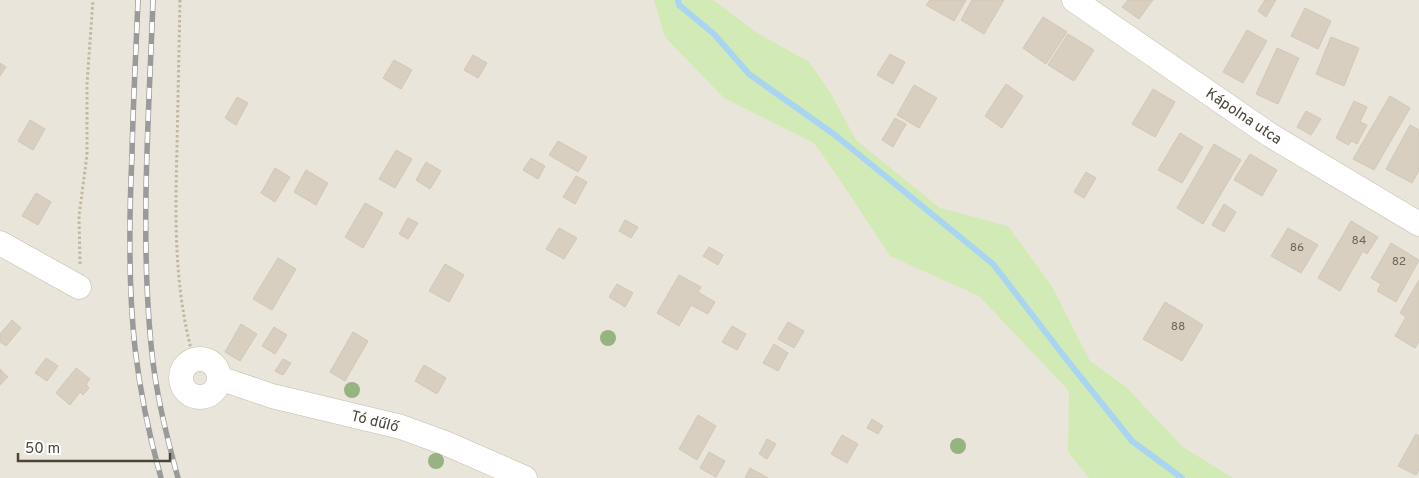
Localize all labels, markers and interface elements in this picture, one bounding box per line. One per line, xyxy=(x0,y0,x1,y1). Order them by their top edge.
street label: Kápolna utca xyxy=(1201,85,1285,150)
house number: 84 xyxy=(1352,233,1366,249)
house number: 86 xyxy=(1290,240,1304,256)
house number: 82 xyxy=(1392,254,1406,270)
house number: 88 xyxy=(1171,319,1185,335)
street label: Tó dűlő xyxy=(349,407,401,438)
scale bar xyxy=(18,430,170,462)
text: 50 m xyxy=(25,440,60,459)

